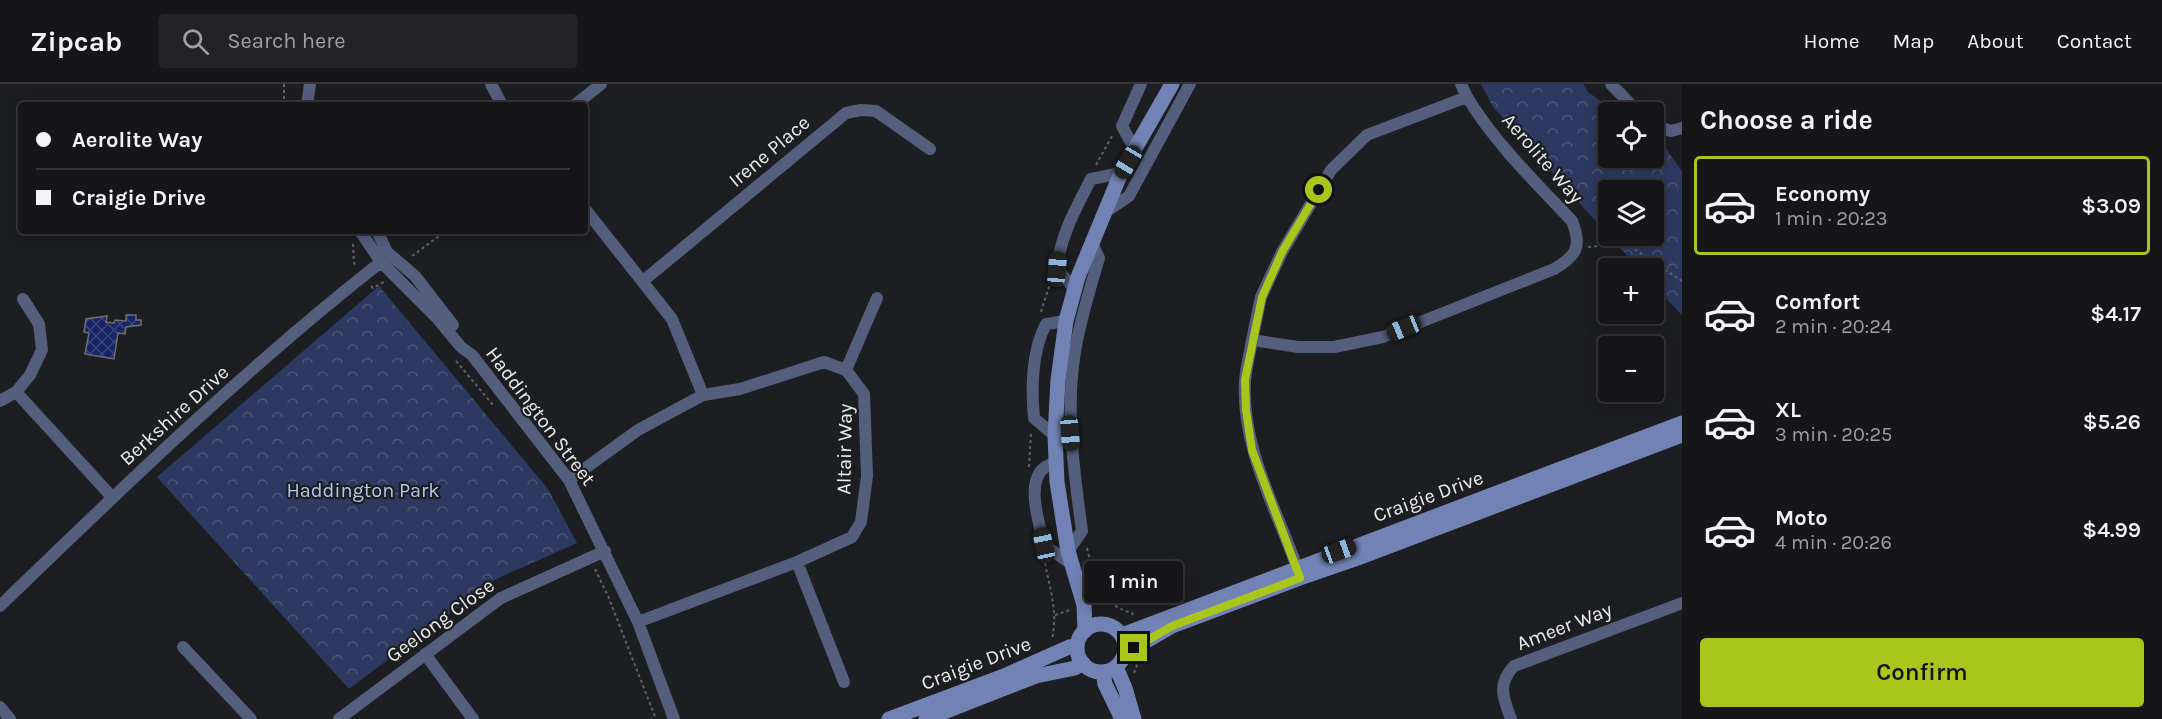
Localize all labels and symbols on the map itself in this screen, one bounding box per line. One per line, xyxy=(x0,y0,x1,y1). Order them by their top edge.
street label: Aerolite Way xyxy=(1497,109,1588,208)
street label: Irene Place xyxy=(724,111,814,192)
car xyxy=(1111,142,1145,182)
route start xyxy=(1305,176,1332,203)
car xyxy=(1046,250,1068,288)
car xyxy=(1384,313,1424,343)
street label: Haddington Street xyxy=(481,342,600,491)
street label: Berkshire Drive xyxy=(115,360,234,470)
street label: Altair Way xyxy=(832,403,857,495)
car xyxy=(1059,414,1081,452)
street label: Craigie Drive xyxy=(1370,466,1486,527)
park label: Haddington Park xyxy=(286,479,440,502)
car xyxy=(1031,526,1057,564)
car xyxy=(1319,536,1359,566)
callout: 1 min xyxy=(1084,561,1184,603)
street label: Geelong Close xyxy=(382,574,499,667)
street label: Ameer Way xyxy=(1513,598,1615,655)
street label: Craigie Drive xyxy=(918,632,1034,695)
route end xyxy=(1120,634,1147,661)

